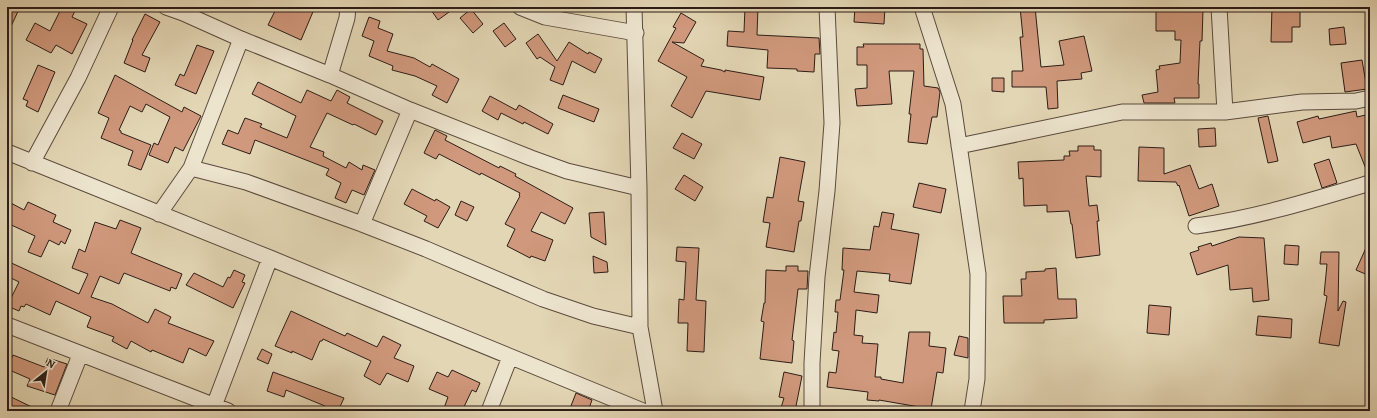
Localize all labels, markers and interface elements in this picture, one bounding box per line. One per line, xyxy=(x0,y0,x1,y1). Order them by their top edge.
north arrow xyxy=(26,352,66,392)
text: N xyxy=(44,355,58,372)

